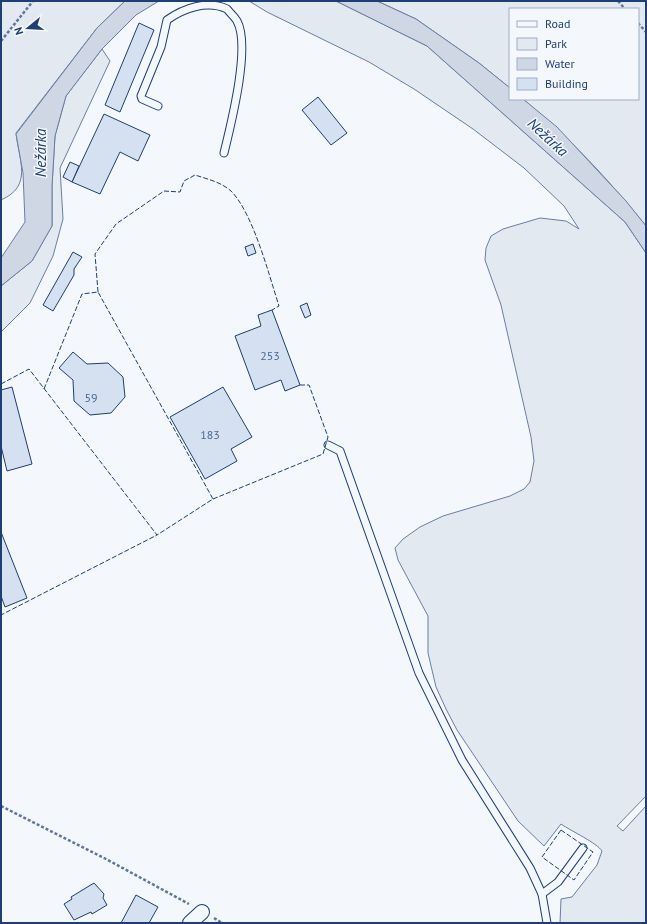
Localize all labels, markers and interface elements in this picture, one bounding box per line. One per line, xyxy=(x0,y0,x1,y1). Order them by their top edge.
north arrow xyxy=(8,8,48,48)
legend xyxy=(509,8,639,100)
text: Road xyxy=(545,16,570,31)
text: N xyxy=(11,25,26,37)
text: Park xyxy=(545,36,567,51)
text: Water xyxy=(545,56,575,71)
text: Building xyxy=(545,76,588,91)
water label: Nežárka xyxy=(524,113,573,161)
water label: Nežárka xyxy=(31,128,50,177)
house number: 253 xyxy=(260,348,280,363)
house number: 59 xyxy=(84,390,98,405)
house number: 183 xyxy=(200,427,220,442)

